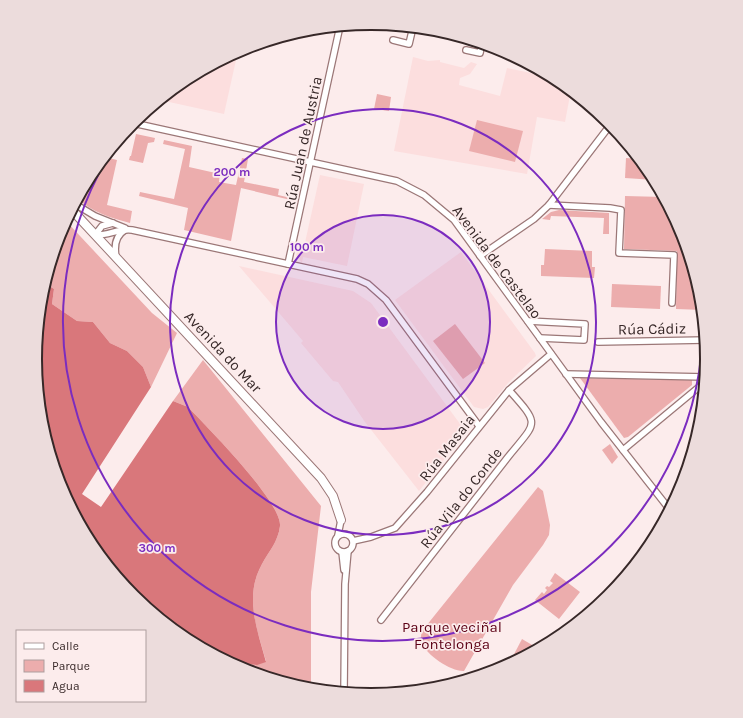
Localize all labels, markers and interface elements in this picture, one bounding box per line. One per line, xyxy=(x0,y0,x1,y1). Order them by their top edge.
street label: Rúa Juan de Austria xyxy=(280,75,326,211)
text: 200 m xyxy=(214,165,250,179)
street label: Avenida de Castelao xyxy=(449,202,545,322)
text: 100 m xyxy=(290,240,324,254)
street label: Avenida do Mar xyxy=(181,308,266,397)
centre of rings xyxy=(376,315,390,329)
street label: Rúa Cádiz xyxy=(618,319,686,339)
street label: Rúa Masaia xyxy=(415,411,479,485)
street label: Rúa Vila do Conde xyxy=(416,444,506,552)
text: 300 m xyxy=(138,541,176,555)
park label: Parque veciñal Fontelonga xyxy=(402,618,502,653)
legend xyxy=(16,630,146,702)
text: Calle xyxy=(52,639,79,653)
text: Parque xyxy=(52,659,90,673)
text: Agua xyxy=(52,679,80,693)

